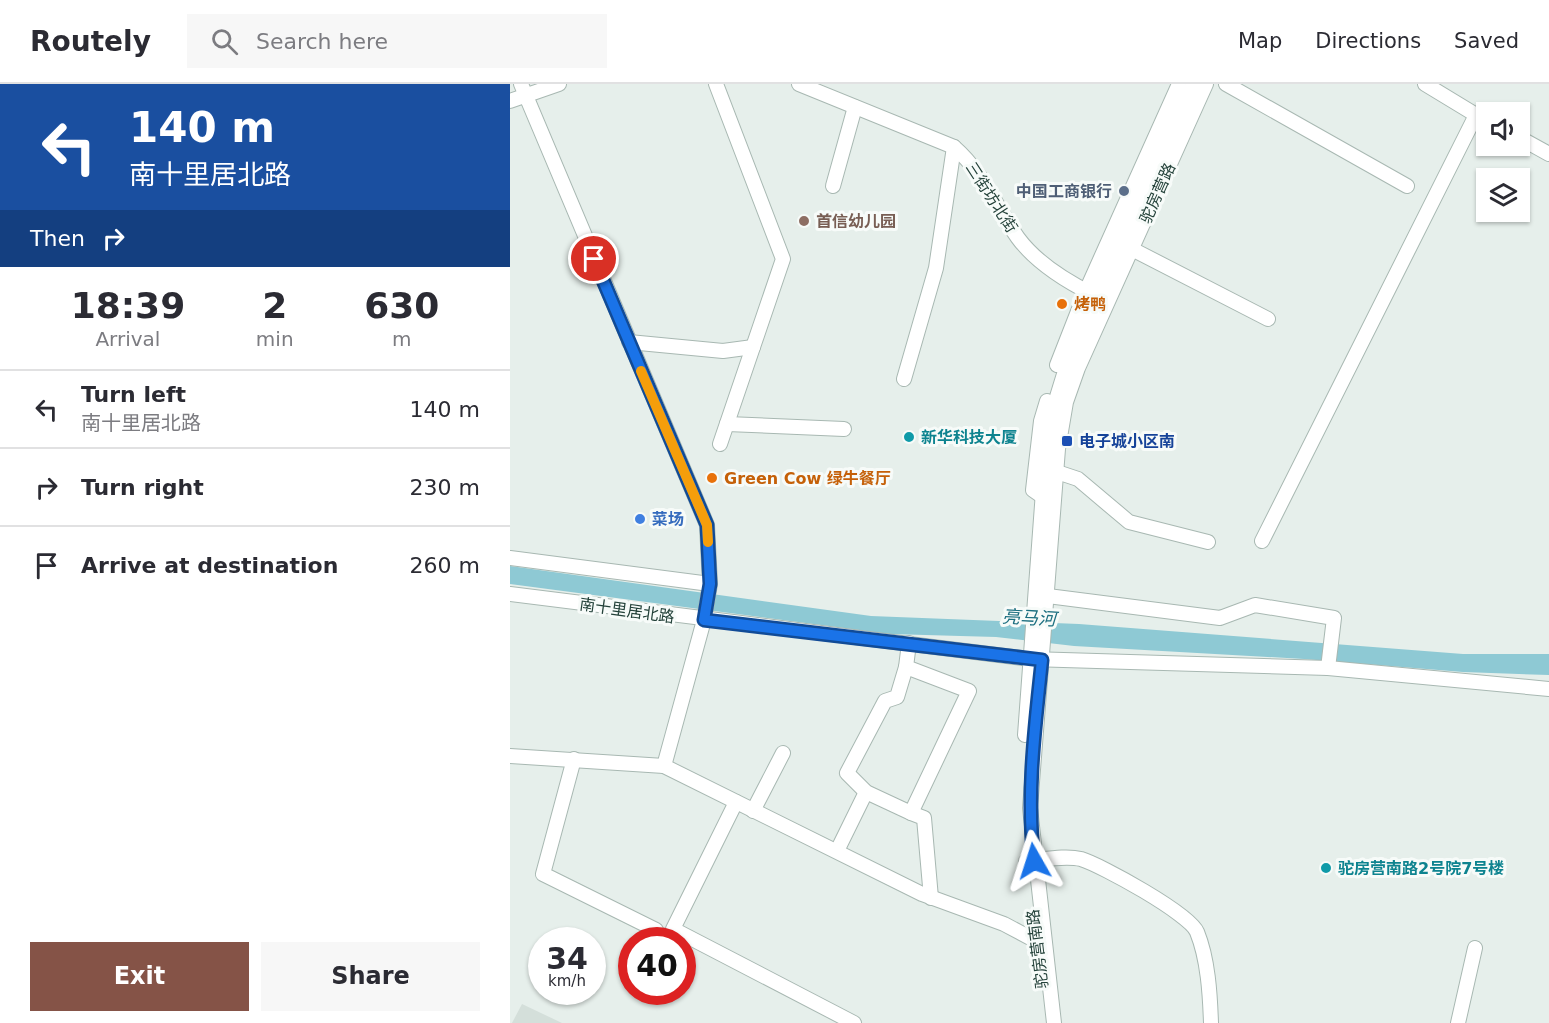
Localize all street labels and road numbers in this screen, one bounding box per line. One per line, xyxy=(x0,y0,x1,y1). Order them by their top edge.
street label: 三街坊北街 xyxy=(962,159,1021,236)
street label: 驼房营路 xyxy=(1136,160,1179,226)
street label: 南十里居北路 xyxy=(578,594,676,627)
street label: 驼房营南路 xyxy=(1023,908,1052,990)

